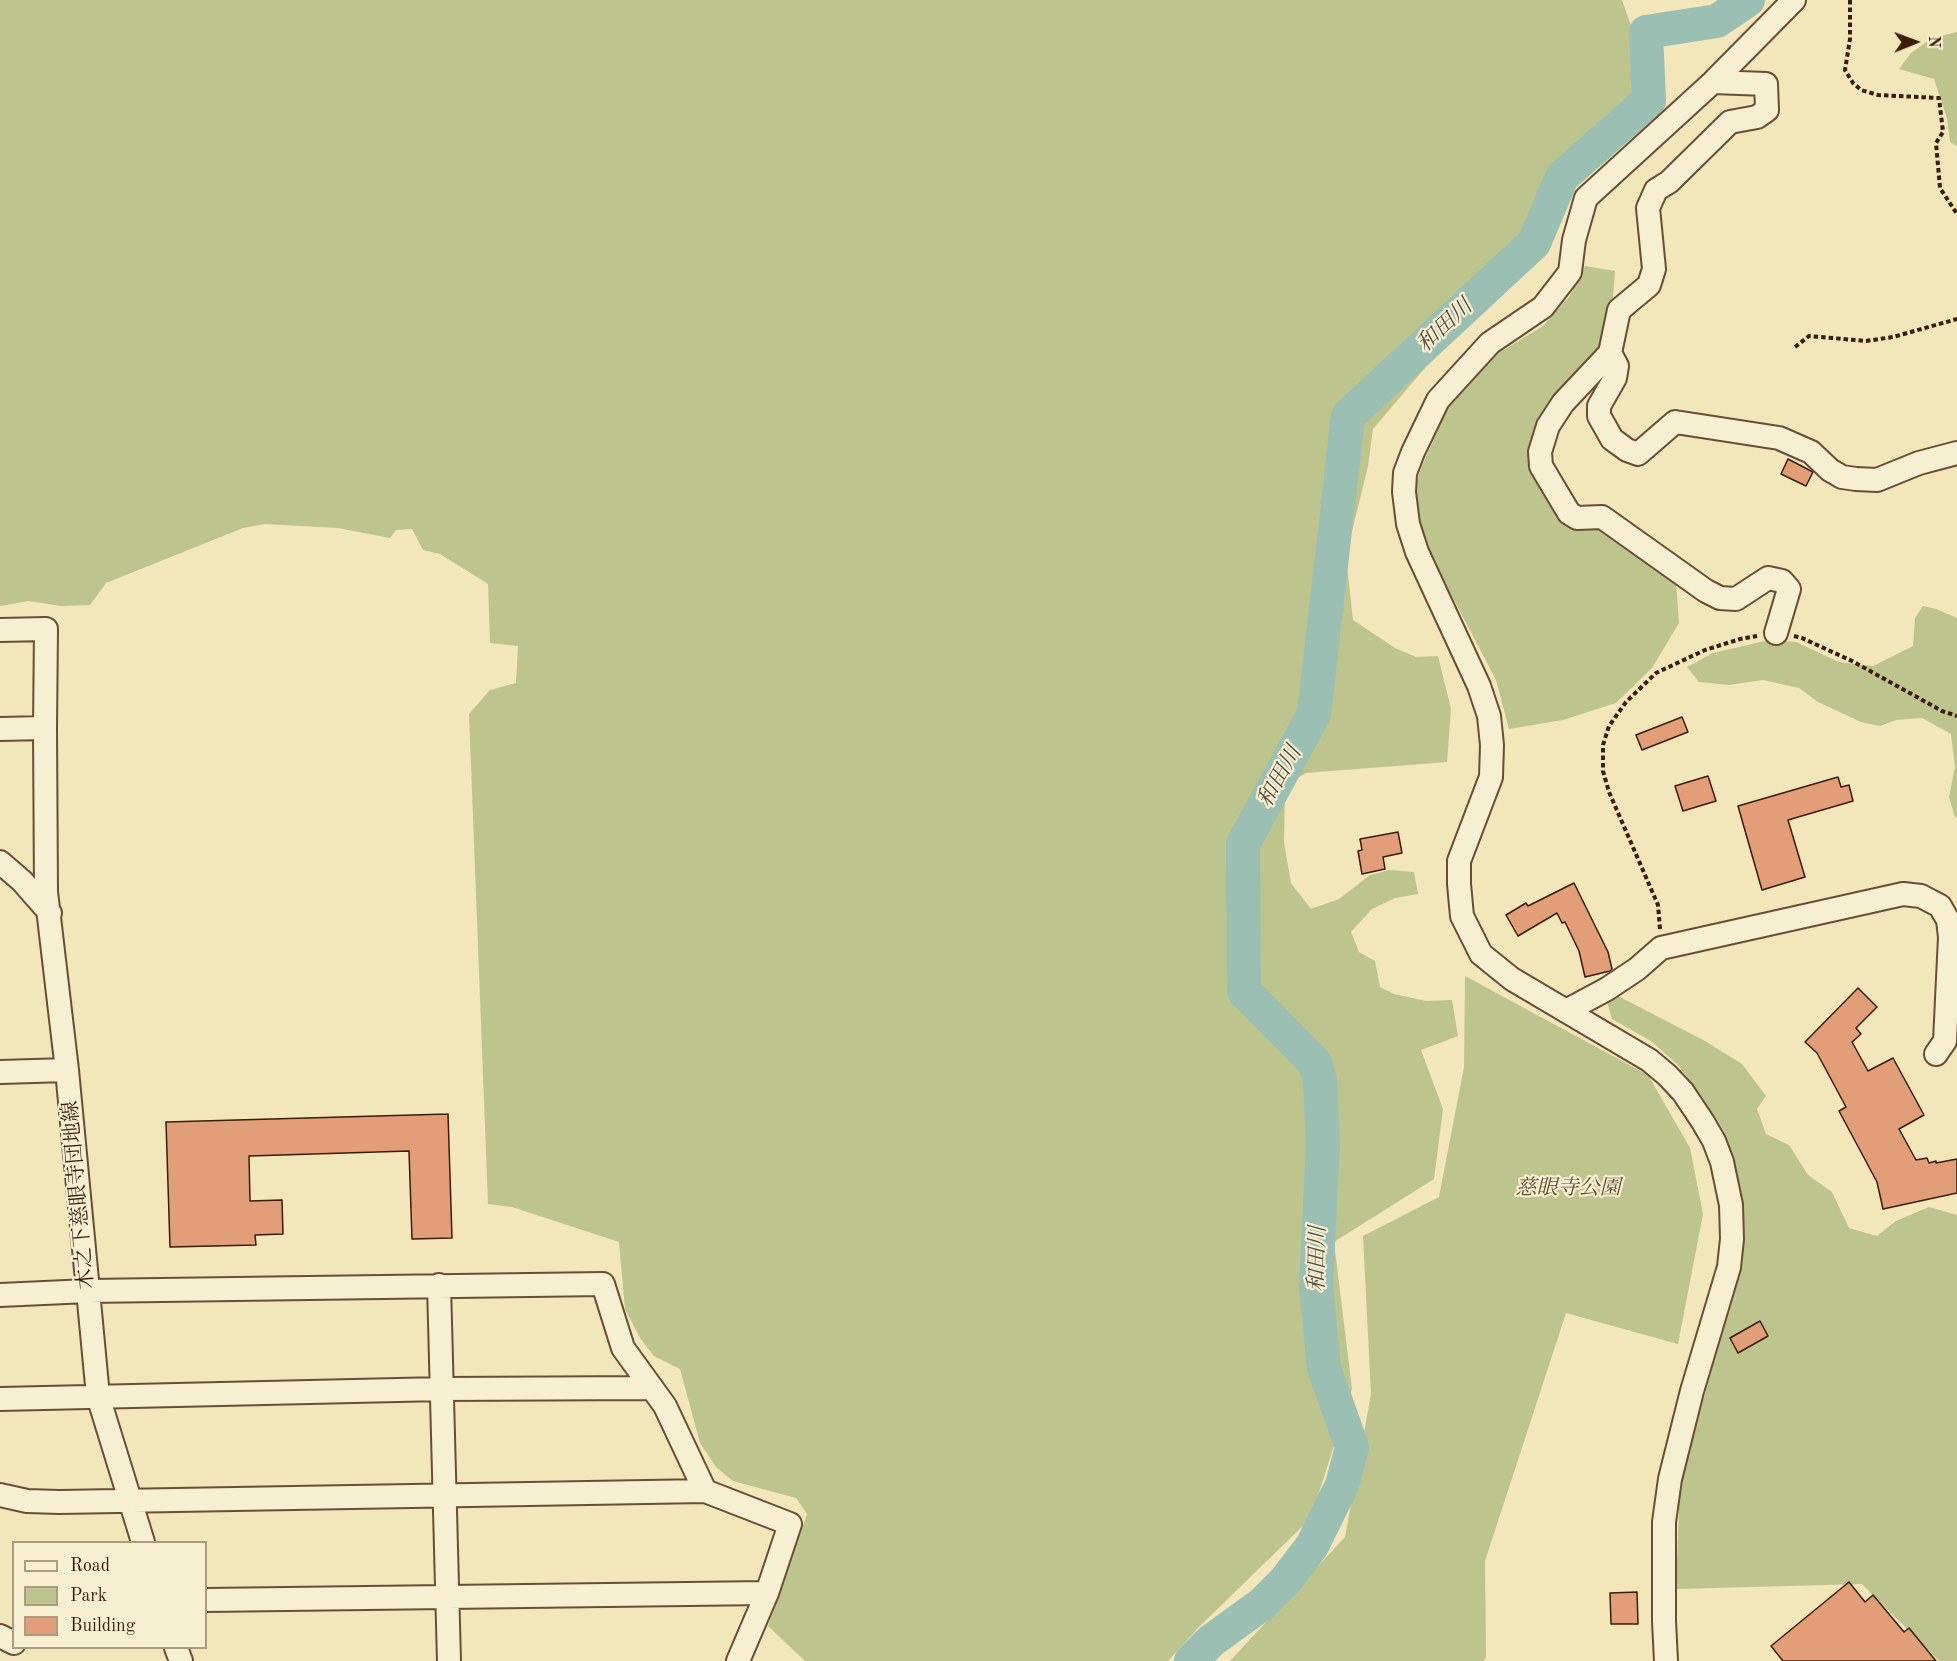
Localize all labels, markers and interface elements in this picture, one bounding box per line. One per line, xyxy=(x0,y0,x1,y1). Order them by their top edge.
north arrow xyxy=(1885,12,1945,72)
text: N xyxy=(1925,35,1941,48)
water label: 和田川 xyxy=(1412,294,1478,358)
water label: 和田川 xyxy=(1252,742,1308,812)
street label: 木之下慈眼寺団地線 xyxy=(58,1100,100,1290)
park label: 慈眼寺公園 xyxy=(1516,1175,1620,1201)
water label: 和田川 xyxy=(1304,1226,1332,1292)
legend xyxy=(12,1541,207,1649)
text: Road xyxy=(70,1557,110,1575)
text: Park xyxy=(70,1587,107,1605)
text: Building xyxy=(70,1617,135,1635)

